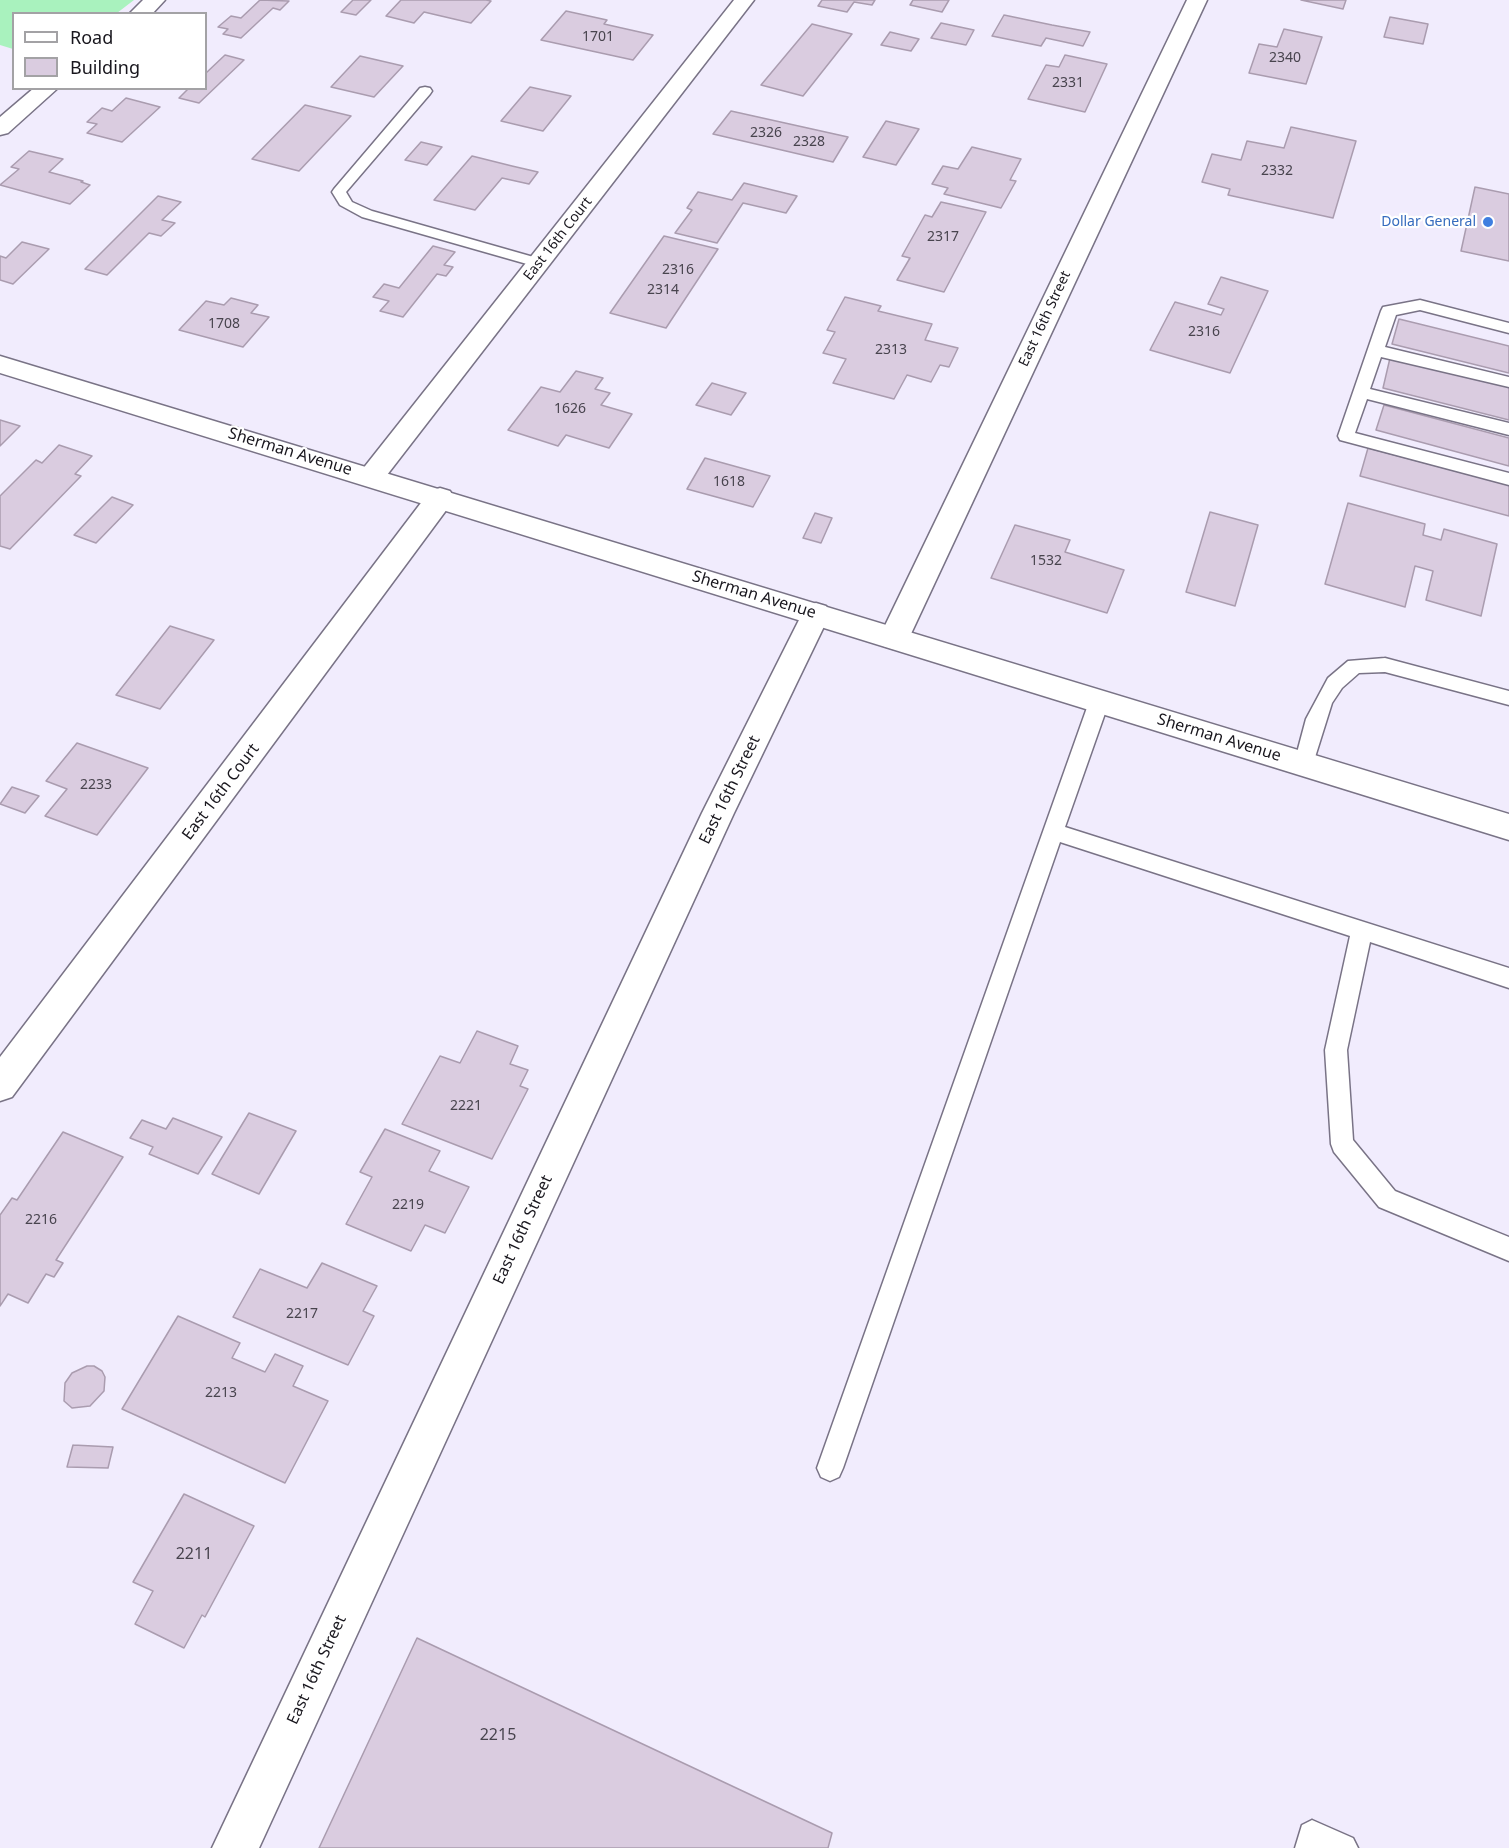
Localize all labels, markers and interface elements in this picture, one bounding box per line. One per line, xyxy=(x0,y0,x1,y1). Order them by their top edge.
legend xyxy=(12,12,207,90)
text: Road xyxy=(70,25,113,49)
house number: 1701 xyxy=(582,29,614,45)
house number: 2340 xyxy=(1269,50,1301,66)
text: Building xyxy=(70,55,140,79)
house number: 2331 xyxy=(1052,75,1084,91)
house number: 2326 xyxy=(750,125,782,141)
house number: 2328 xyxy=(793,134,825,150)
house number: 2332 xyxy=(1261,163,1293,179)
street label: East 16th Court xyxy=(520,194,596,284)
place label: Dollar General xyxy=(1381,214,1476,230)
marker: Dollar General xyxy=(1481,215,1495,229)
house number: 2317 xyxy=(927,229,959,245)
house number: 2316 xyxy=(662,262,694,278)
street label: East 16th Street xyxy=(1016,269,1074,369)
house number: 2314 xyxy=(647,282,679,298)
house number: 1708 xyxy=(208,316,240,332)
house number: 2316 xyxy=(1188,324,1220,340)
house number: 2313 xyxy=(875,342,907,358)
house number: 1626 xyxy=(554,401,586,417)
street label: Sherman Avenue xyxy=(226,424,354,480)
house number: 1618 xyxy=(713,474,745,490)
house number: 1532 xyxy=(1030,553,1062,569)
street label: Sherman Avenue xyxy=(690,567,818,623)
street label: Sherman Avenue xyxy=(1155,710,1283,766)
street label: East 16th Street xyxy=(695,733,765,847)
street label: East 16th Court xyxy=(179,740,263,844)
house number: 2233 xyxy=(80,777,112,793)
house number: 2221 xyxy=(450,1098,482,1114)
street label: East 16th Street xyxy=(489,1172,557,1288)
house number: 2219 xyxy=(392,1197,424,1213)
house number: 2216 xyxy=(25,1212,57,1228)
house number: 2217 xyxy=(286,1306,318,1322)
house number: 2213 xyxy=(205,1385,237,1401)
house number: 2211 xyxy=(176,1544,212,1564)
street label: East 16th Street xyxy=(283,1612,351,1728)
house number: 2215 xyxy=(480,1725,516,1745)

